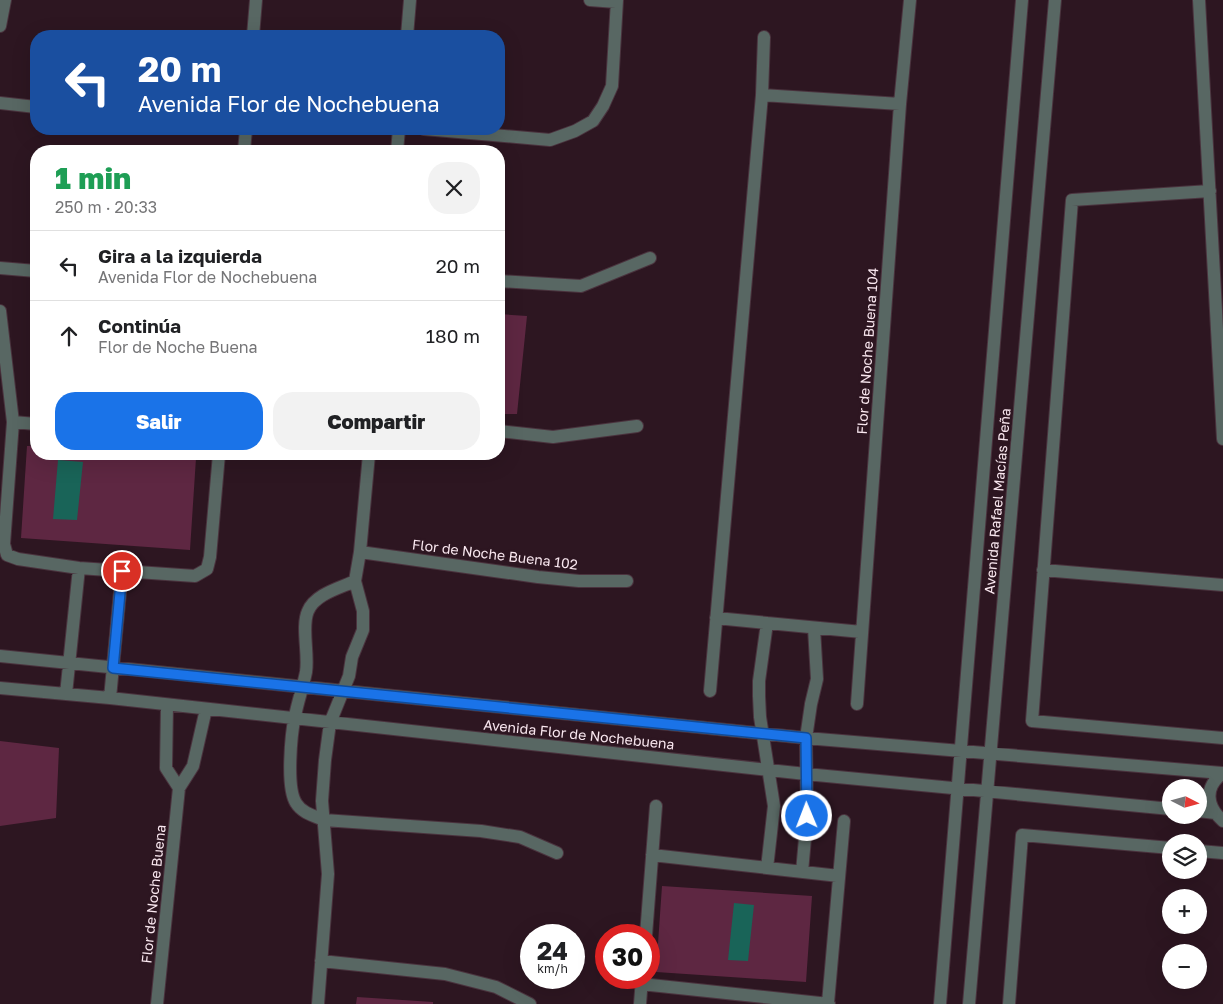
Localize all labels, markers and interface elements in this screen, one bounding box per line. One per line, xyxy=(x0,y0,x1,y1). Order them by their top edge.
text: 20 m xyxy=(138,48,221,90)
icon: left xyxy=(55,50,120,115)
text: Avenida Flor de Nochebuena xyxy=(138,90,440,117)
text: 1 min xyxy=(55,160,131,196)
button: close xyxy=(428,162,480,214)
text: 250 m · 20:33 xyxy=(55,197,157,217)
text: Gira a la izquierda xyxy=(98,244,262,267)
icon: left xyxy=(55,252,83,280)
text: 20 m xyxy=(436,254,480,277)
text: Avenida Flor de Nochebuena xyxy=(98,267,317,287)
street label: Flor de Noche Buena 104 xyxy=(853,267,881,435)
text: Continúa xyxy=(98,314,181,337)
icon: ahead xyxy=(55,322,83,350)
text: 180 m xyxy=(426,324,480,347)
text: Flor de Noche Buena xyxy=(98,337,258,357)
button: Salir xyxy=(55,392,263,450)
button: Compartir xyxy=(273,392,480,450)
street label: Avenida Rafael Macías Peña xyxy=(980,407,1014,595)
street label: Flor de Noche Buena 102 xyxy=(411,535,579,573)
pin xyxy=(101,550,143,592)
icon: arrive xyxy=(108,557,136,585)
street label: Avenida Flor de Nochebuena xyxy=(483,716,675,752)
north arrow xyxy=(1162,779,1208,824)
map controls xyxy=(1162,779,1207,989)
position arrow xyxy=(780,789,832,841)
street label: Flor de Noche Buena xyxy=(137,824,169,964)
button: layers xyxy=(1162,834,1207,879)
button: + xyxy=(1162,889,1207,934)
speed limit sign: 30 xyxy=(595,924,660,989)
text: 24 xyxy=(537,935,568,966)
button: − xyxy=(1162,944,1207,989)
text: km/h xyxy=(537,961,568,976)

